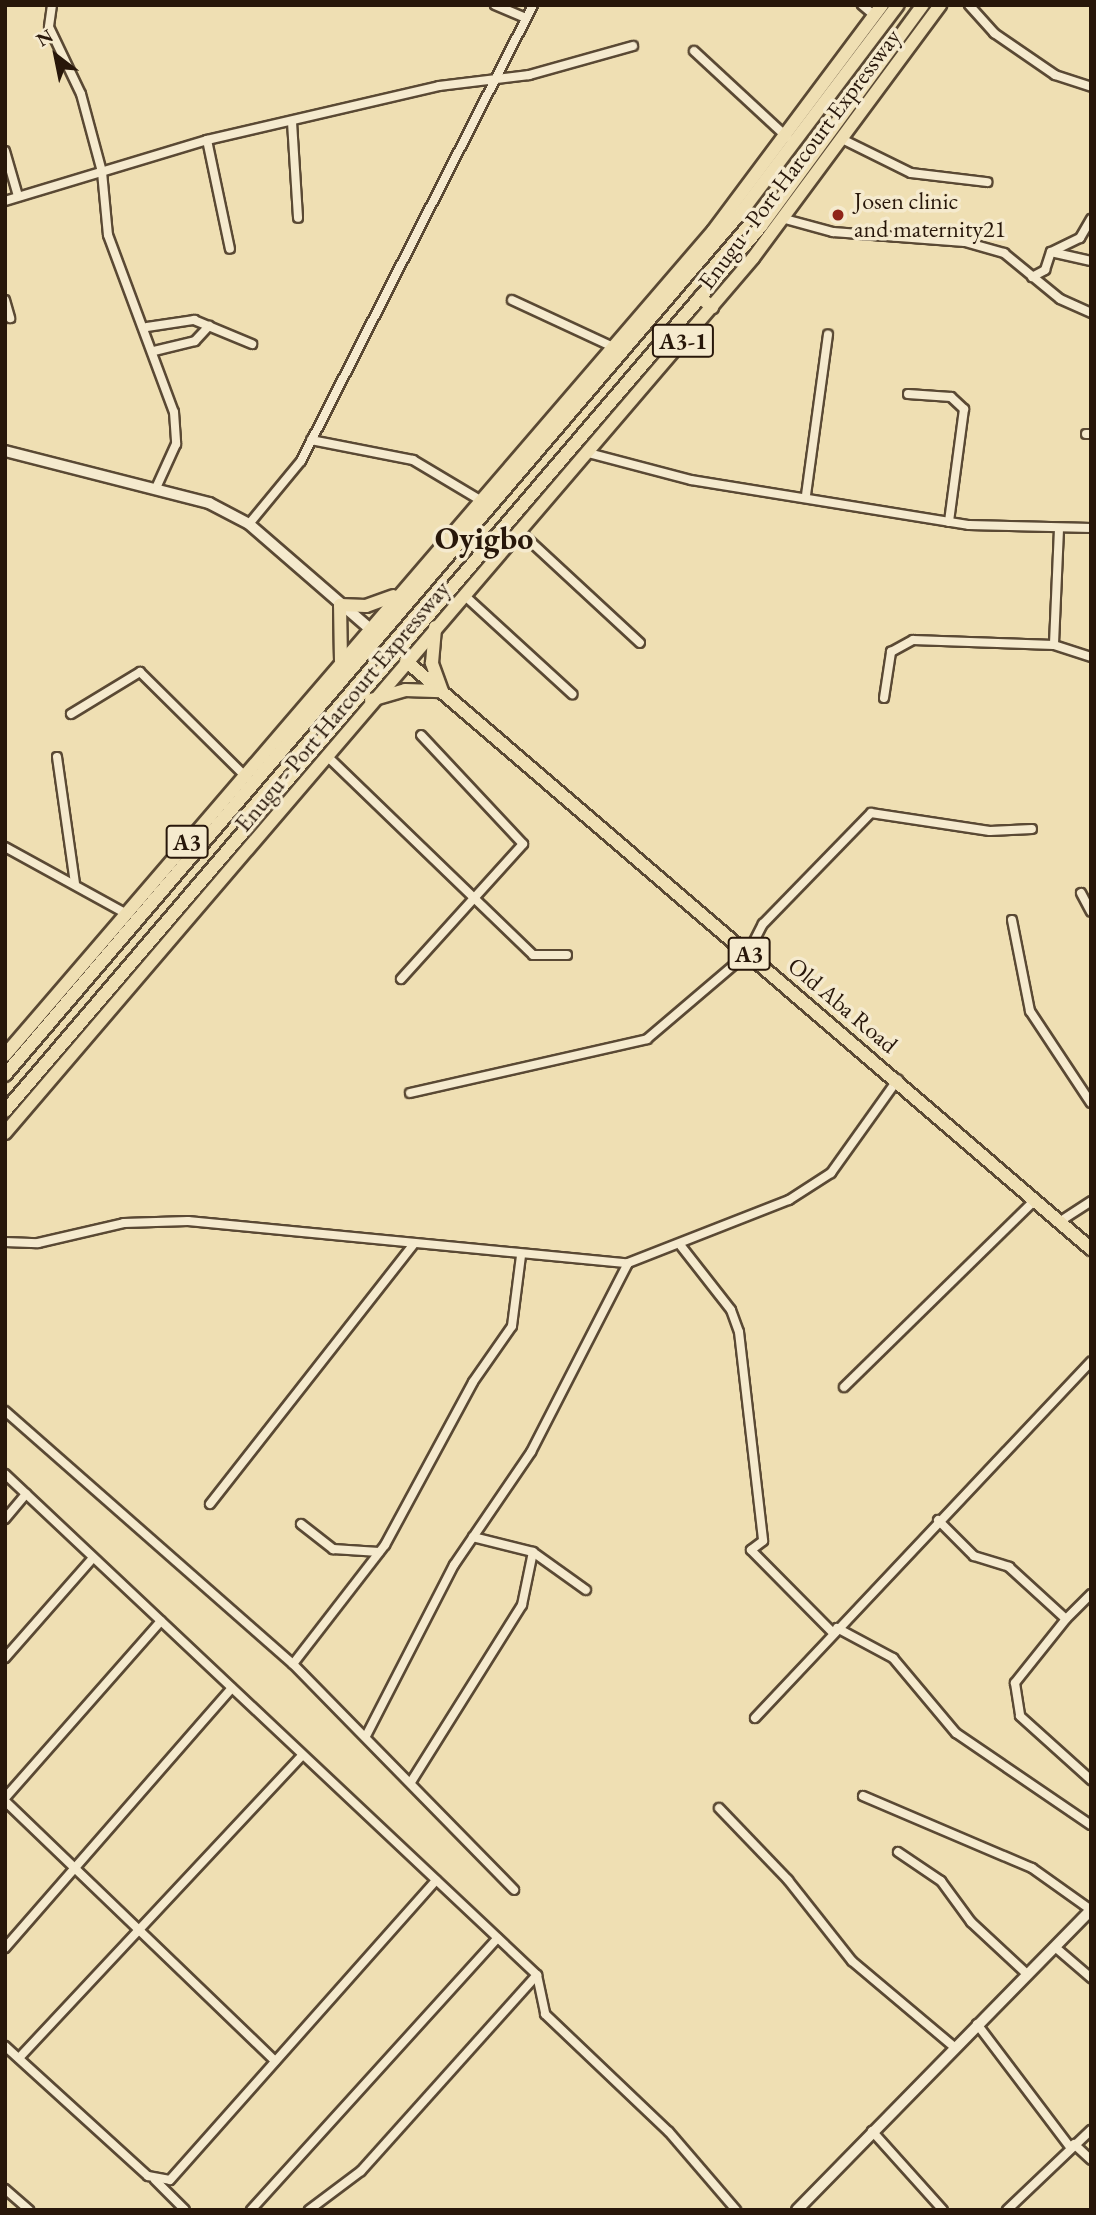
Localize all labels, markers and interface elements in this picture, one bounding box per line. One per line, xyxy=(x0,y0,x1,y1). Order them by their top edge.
north arrow xyxy=(21,21,91,91)
text: N xyxy=(31,23,58,52)
street label: Enugu - Port Harcourt Expressway xyxy=(692,23,906,295)
place label: Josen clinic and maternity21 xyxy=(854,187,1006,243)
marker: Josen clinic and maternity21 xyxy=(828,205,848,225)
road number: A3-1 xyxy=(652,322,714,360)
district label: Oyigbo xyxy=(435,519,533,557)
street label: Enugu - Port Harcourt Expressway xyxy=(229,575,455,837)
road number: A3 xyxy=(164,822,210,862)
road number: A3 xyxy=(726,934,772,973)
street label: Old Aba Road xyxy=(782,951,904,1059)

